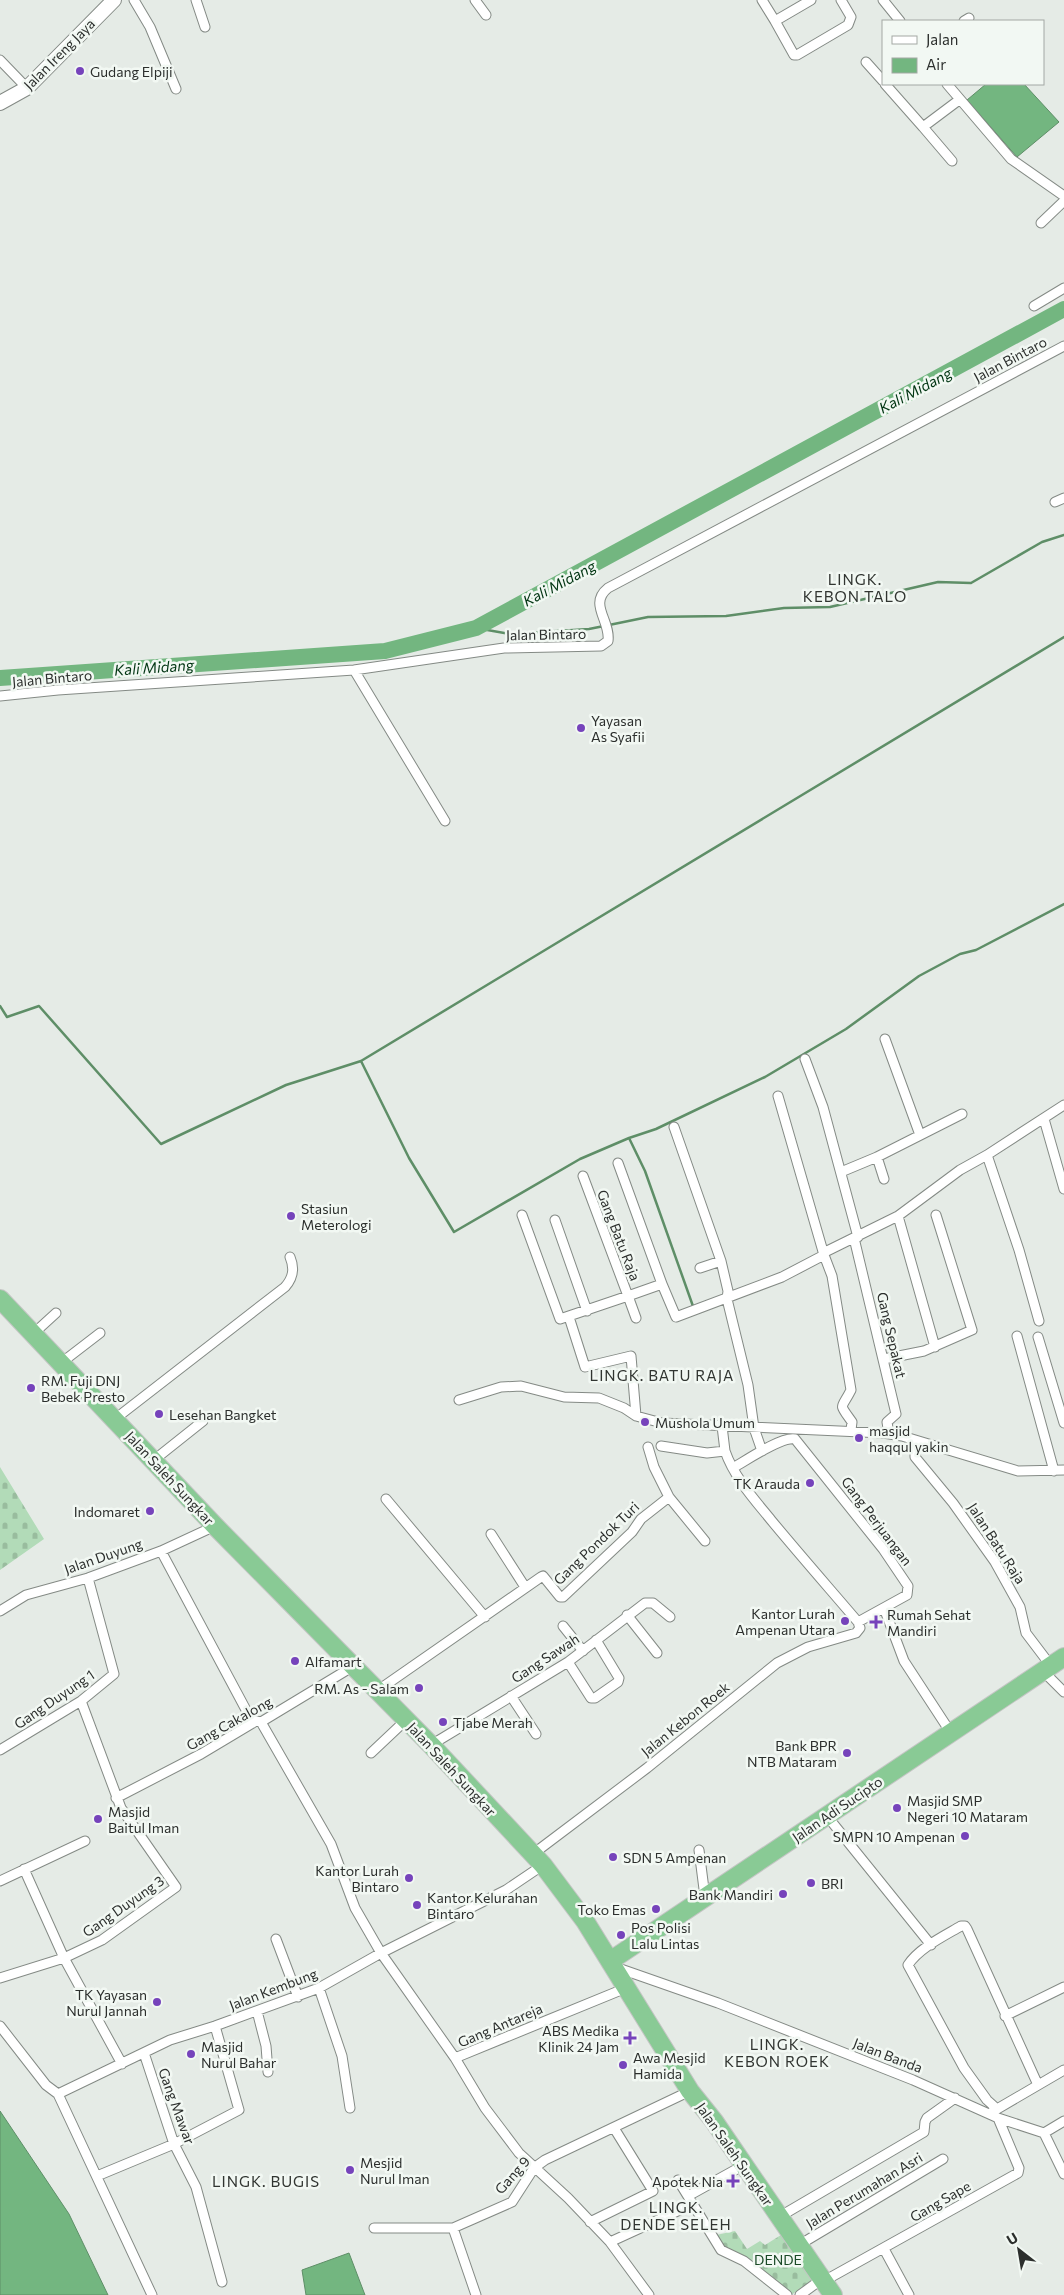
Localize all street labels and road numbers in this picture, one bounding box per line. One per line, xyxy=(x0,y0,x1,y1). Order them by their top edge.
street label: Jalan Ireng Jaya xyxy=(20,15,98,93)
street label: Jalan Bintaro xyxy=(971,333,1049,385)
street label: Jalan Bintaro xyxy=(506,625,586,643)
street label: Jalan Bintaro xyxy=(11,666,93,690)
street label: Gang Batu Raja xyxy=(594,1187,644,1283)
street label: Gang Sepakat xyxy=(874,1290,910,1380)
street label: Jalan Saleh Sungkar xyxy=(122,1427,218,1529)
street label: Gang Perjuangan xyxy=(838,1473,916,1569)
street label: Gang Pondok Turi xyxy=(550,1498,642,1588)
street label: Jalan Batu Raja xyxy=(965,1499,1029,1587)
street label: Jalan Duyung xyxy=(62,1535,145,1577)
street label: Gang Sawah xyxy=(508,1630,582,1686)
street label: Gang Duyung 1 xyxy=(11,1666,97,1732)
street label: Jalan Kebon Roek xyxy=(637,1678,733,1760)
street label: Gang Cakalong xyxy=(183,1692,275,1754)
street label: Jalan Saleh Sungkar xyxy=(404,1718,500,1820)
street label: Jalan Adi Sucipto xyxy=(789,1772,885,1846)
street label: Gang Duyung 3 xyxy=(79,1872,167,1940)
street label: Jalan Kembung xyxy=(226,1964,320,2014)
street label: Gang Antareja xyxy=(455,2000,545,2050)
street label: Jalan Banda xyxy=(851,2034,925,2076)
street label: Gang Mawar xyxy=(155,2065,199,2147)
street label: Jalan Saleh Sungkar xyxy=(693,2099,777,2209)
street label: Jalan Perumahan Asri xyxy=(803,2148,925,2232)
street label: Gang 9 xyxy=(491,2153,533,2197)
street label: Gang Sape xyxy=(907,2177,973,2225)

